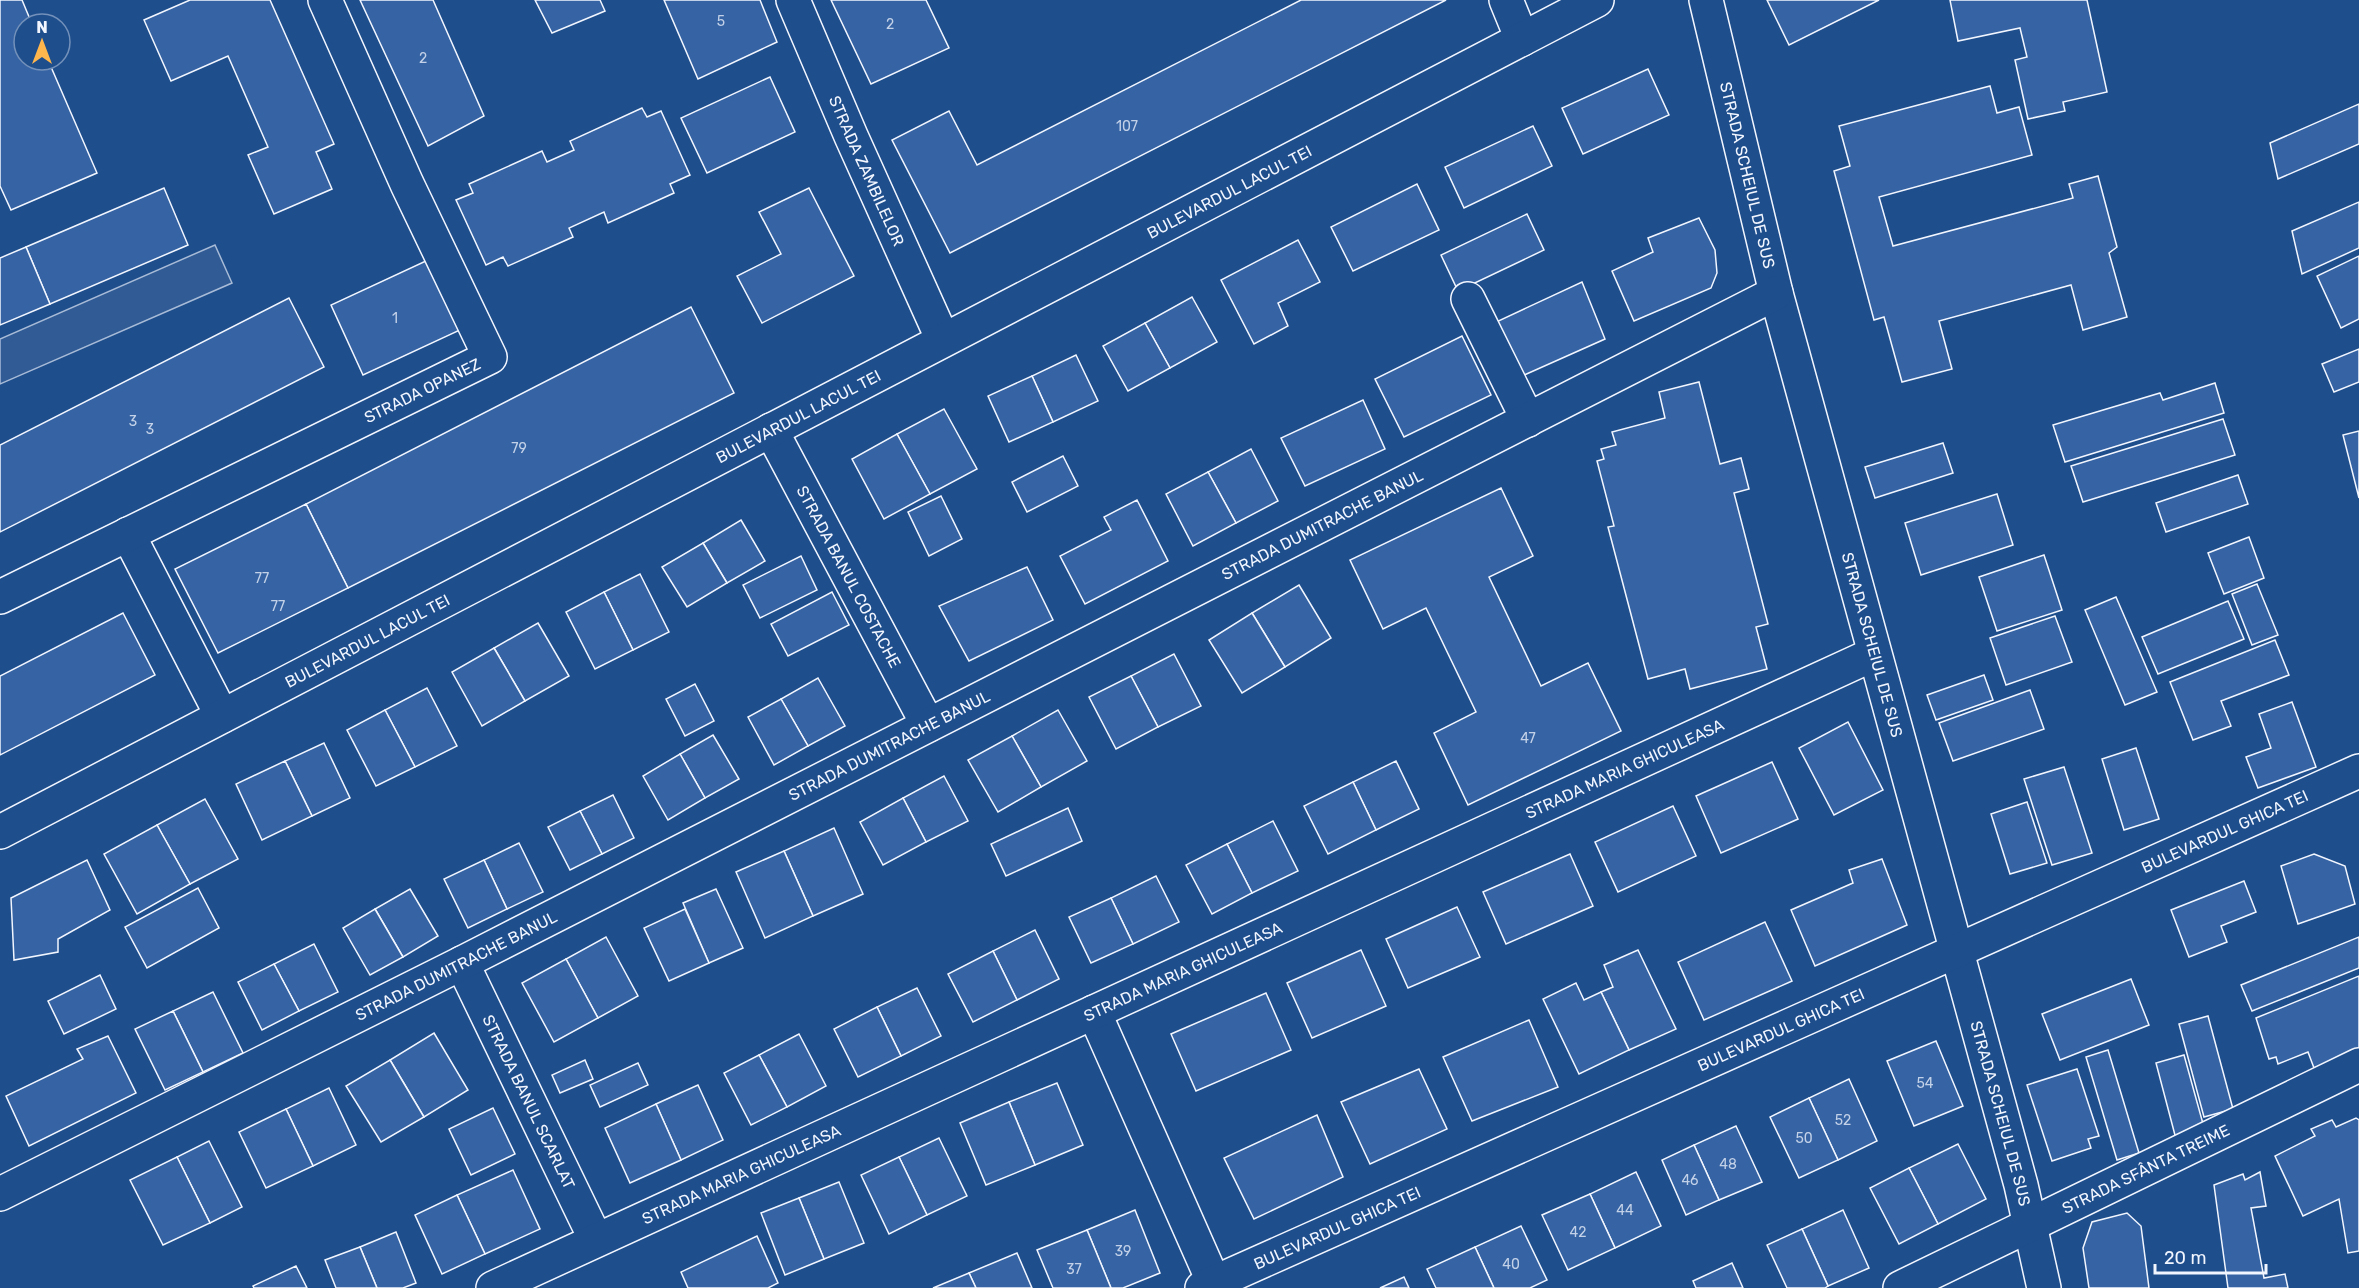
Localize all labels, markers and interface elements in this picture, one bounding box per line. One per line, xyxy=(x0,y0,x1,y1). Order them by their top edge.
north arrow xyxy=(12,12,72,72)
house number: 5 xyxy=(717,13,725,30)
house number: 2 xyxy=(886,16,894,33)
text: N xyxy=(36,18,48,37)
house number: 2 xyxy=(419,50,427,67)
street label: STRADA SCHEIUL DE SUS xyxy=(1716,80,1779,270)
street label: STRADA ZAMBILELOR xyxy=(825,93,909,249)
house number: 107 xyxy=(1116,118,1138,135)
street label: BULEVARDUL LACUL TEI xyxy=(1144,141,1315,242)
house number: 1 xyxy=(392,310,398,327)
street label: STRADA OPANEZ xyxy=(361,354,483,427)
street label: BULEVARDUL LACUL TEI xyxy=(713,365,884,467)
house number: 3 xyxy=(129,413,137,430)
house number: 3 xyxy=(146,421,154,438)
house number: 79 xyxy=(511,440,527,457)
street label: STRADA DUMITRACHE BANUL xyxy=(1218,465,1426,584)
street label: STRADA BANUL COSTACHE xyxy=(793,482,905,671)
street label: STRADA SCHEIUL DE SUS xyxy=(1838,550,1907,739)
house number: 77 xyxy=(255,570,269,587)
street label: BULEVARDUL LACUL TEI xyxy=(282,590,453,691)
house number: 77 xyxy=(271,598,285,615)
street label: STRADA DUMITRACHE BANUL xyxy=(785,686,993,804)
street label: STRADA MARIA GHICULEASA xyxy=(1522,715,1727,822)
house number: 47 xyxy=(1520,730,1536,747)
street label: BULEVARDUL GHICA TEI xyxy=(2138,786,2311,877)
street label: STRADA DUMITRACHE BANUL xyxy=(352,907,560,1024)
street label: STRADA MARIA GHICULEASA xyxy=(1081,917,1285,1025)
street label: BULEVARDUL GHICA TEI xyxy=(1694,984,1867,1075)
street label: STRADA BANUL SCARLAT xyxy=(479,1011,579,1192)
street label: STRADA SCHEIUL DE SUS xyxy=(1967,1019,2035,1208)
house number: 54 xyxy=(1916,1075,1934,1092)
house number: 52 xyxy=(1835,1112,1851,1129)
street label: STRADA MARIA GHICULEASA xyxy=(639,1120,844,1228)
street label: STRADA SFÂNTA TREIME xyxy=(2059,1120,2232,1217)
house number: 50 xyxy=(1795,1130,1813,1147)
house number: 48 xyxy=(1719,1156,1737,1173)
house number: 46 xyxy=(1681,1172,1699,1189)
street label: BULEVARDUL GHICA TEI xyxy=(1251,1182,1423,1273)
house number: 44 xyxy=(1616,1202,1634,1219)
house number: 42 xyxy=(1570,1224,1586,1241)
scale bar xyxy=(2155,1237,2266,1275)
house number: 39 xyxy=(1115,1243,1131,1260)
text: 20 m xyxy=(2164,1247,2206,1269)
house number: 40 xyxy=(1502,1256,1520,1273)
house number: 37 xyxy=(1066,1261,1082,1278)

